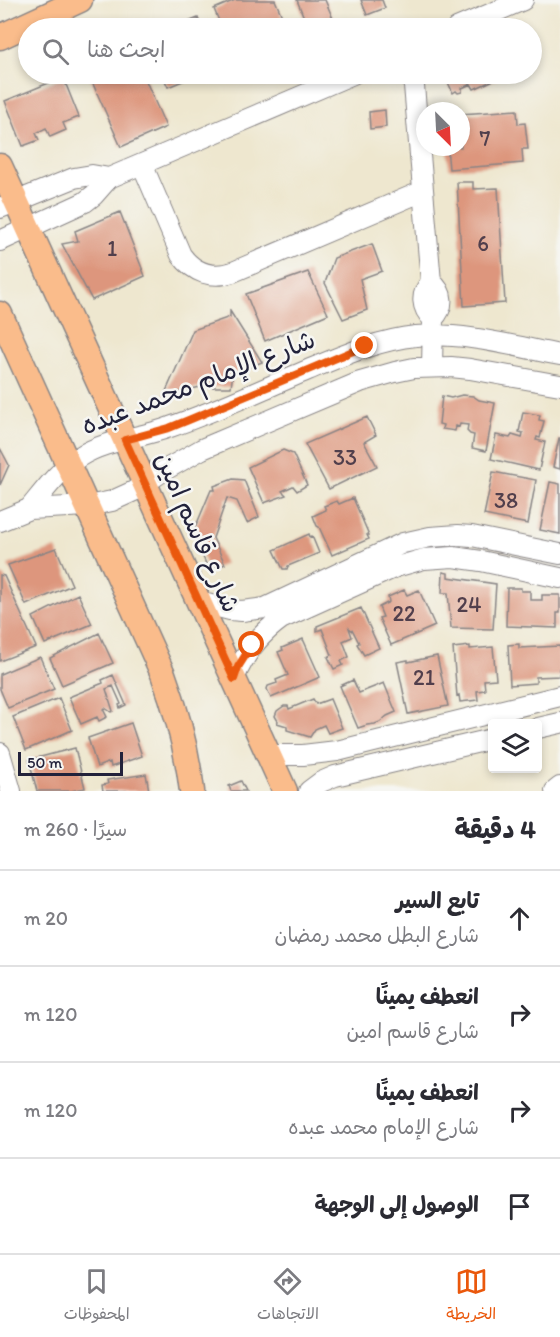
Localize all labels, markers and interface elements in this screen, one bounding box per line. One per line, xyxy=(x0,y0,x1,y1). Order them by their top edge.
search box xyxy=(18,18,542,84)
icon: search xyxy=(39,35,72,68)
text: ابحث هنا xyxy=(87,36,166,63)
north arrow xyxy=(416,102,470,156)
house number: 7 xyxy=(480,125,491,152)
house number: 6 xyxy=(477,230,489,257)
house number: 1 xyxy=(107,235,117,262)
street label: شارع الإمام محمد عبده xyxy=(76,323,321,445)
route end xyxy=(351,332,377,358)
house number: 33 xyxy=(333,444,357,471)
street label: شارع قاسم امين xyxy=(145,447,248,619)
house number: 38 xyxy=(494,487,518,514)
house number: 24 xyxy=(457,591,481,618)
house number: 22 xyxy=(392,600,416,627)
route start xyxy=(238,631,264,657)
house number: 21 xyxy=(413,664,435,691)
map controls xyxy=(488,719,542,773)
button: layers xyxy=(488,719,542,773)
scale bar xyxy=(18,749,123,776)
text: 50 m xyxy=(27,753,62,772)
text: 4 دقيقة xyxy=(455,813,536,845)
text: سيرًا · 260 m xyxy=(24,817,127,841)
text: تابع السير xyxy=(396,887,479,914)
icon: ahead xyxy=(503,902,536,935)
text: 20 m xyxy=(24,906,68,930)
text: شارع البطل محمد رمضان xyxy=(274,923,479,947)
text: انعطف يمينًا xyxy=(376,983,479,1010)
icon: right xyxy=(503,998,536,1031)
text: 120 m xyxy=(24,1002,77,1026)
text: شارع قاسم امين xyxy=(346,1019,479,1043)
text: انعطف يمينًا xyxy=(376,1079,479,1106)
icon: right xyxy=(503,1094,536,1127)
text: 120 m xyxy=(24,1098,77,1122)
text: شارع الإمام محمد عبده xyxy=(288,1115,479,1139)
icon: arrive xyxy=(503,1190,536,1223)
text: الوصول إلى الوجهة xyxy=(314,1191,479,1218)
tab: المحفوظات xyxy=(64,1265,130,1328)
tab: الاتجاهات xyxy=(257,1265,319,1328)
tab: الخريطة xyxy=(446,1265,496,1328)

